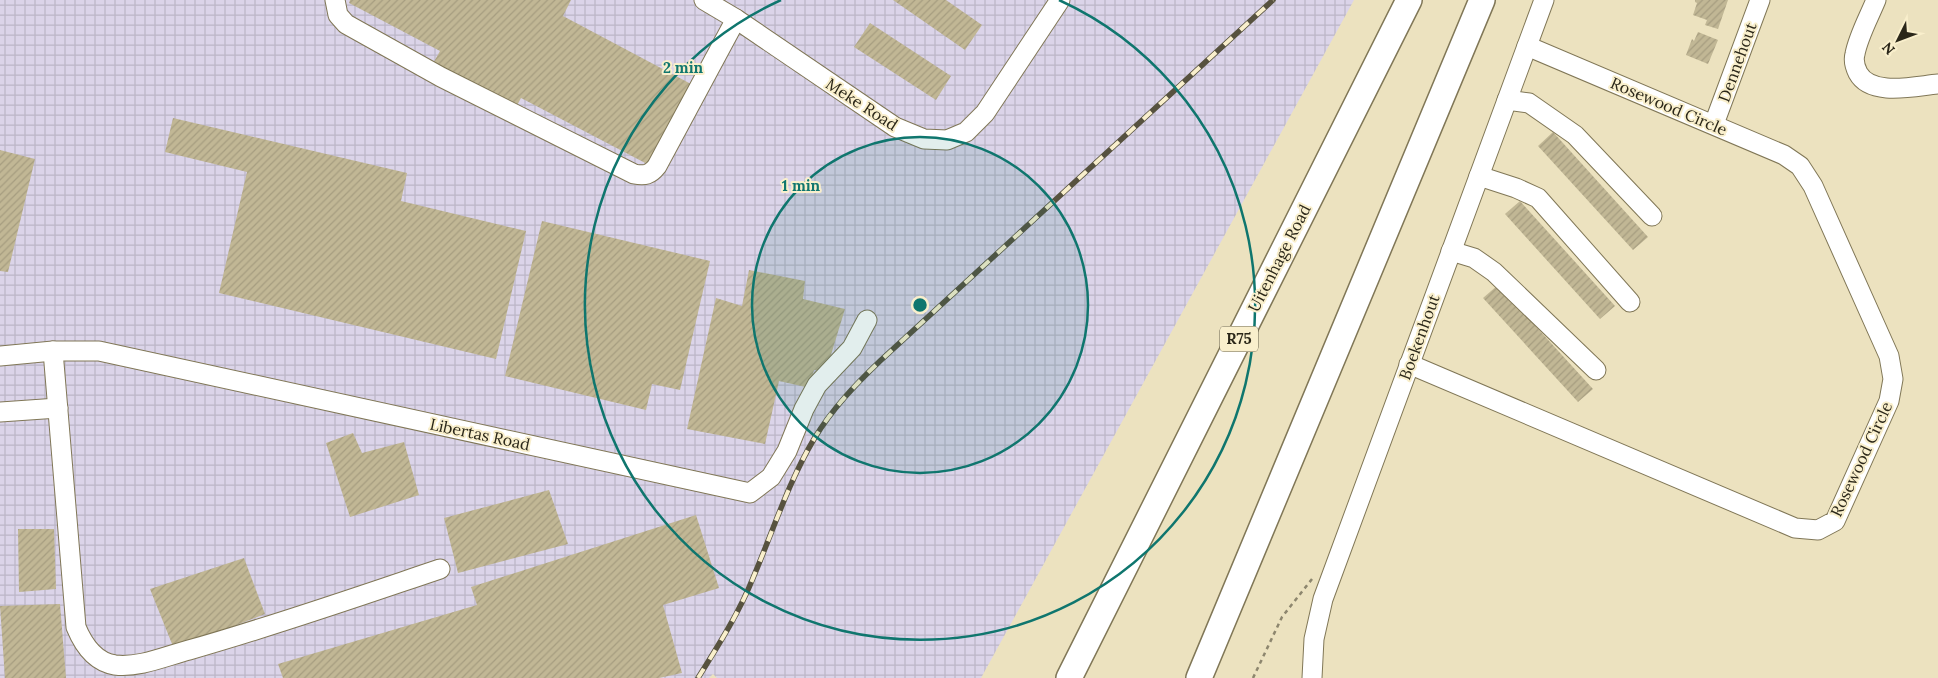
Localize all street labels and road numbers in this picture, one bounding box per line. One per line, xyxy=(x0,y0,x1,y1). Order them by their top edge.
street label: Dennehout xyxy=(1713,19,1761,105)
street label: Rosewood Circle xyxy=(1608,72,1730,140)
street label: Meke Road xyxy=(822,73,902,135)
street label: Uitenhage Road xyxy=(1243,201,1315,315)
street label: Boekenhout xyxy=(1394,291,1444,382)
road number: R75 xyxy=(1220,326,1258,352)
street label: Rosewood Circle xyxy=(1826,398,1897,520)
street label: Libertas Road xyxy=(428,414,532,454)

